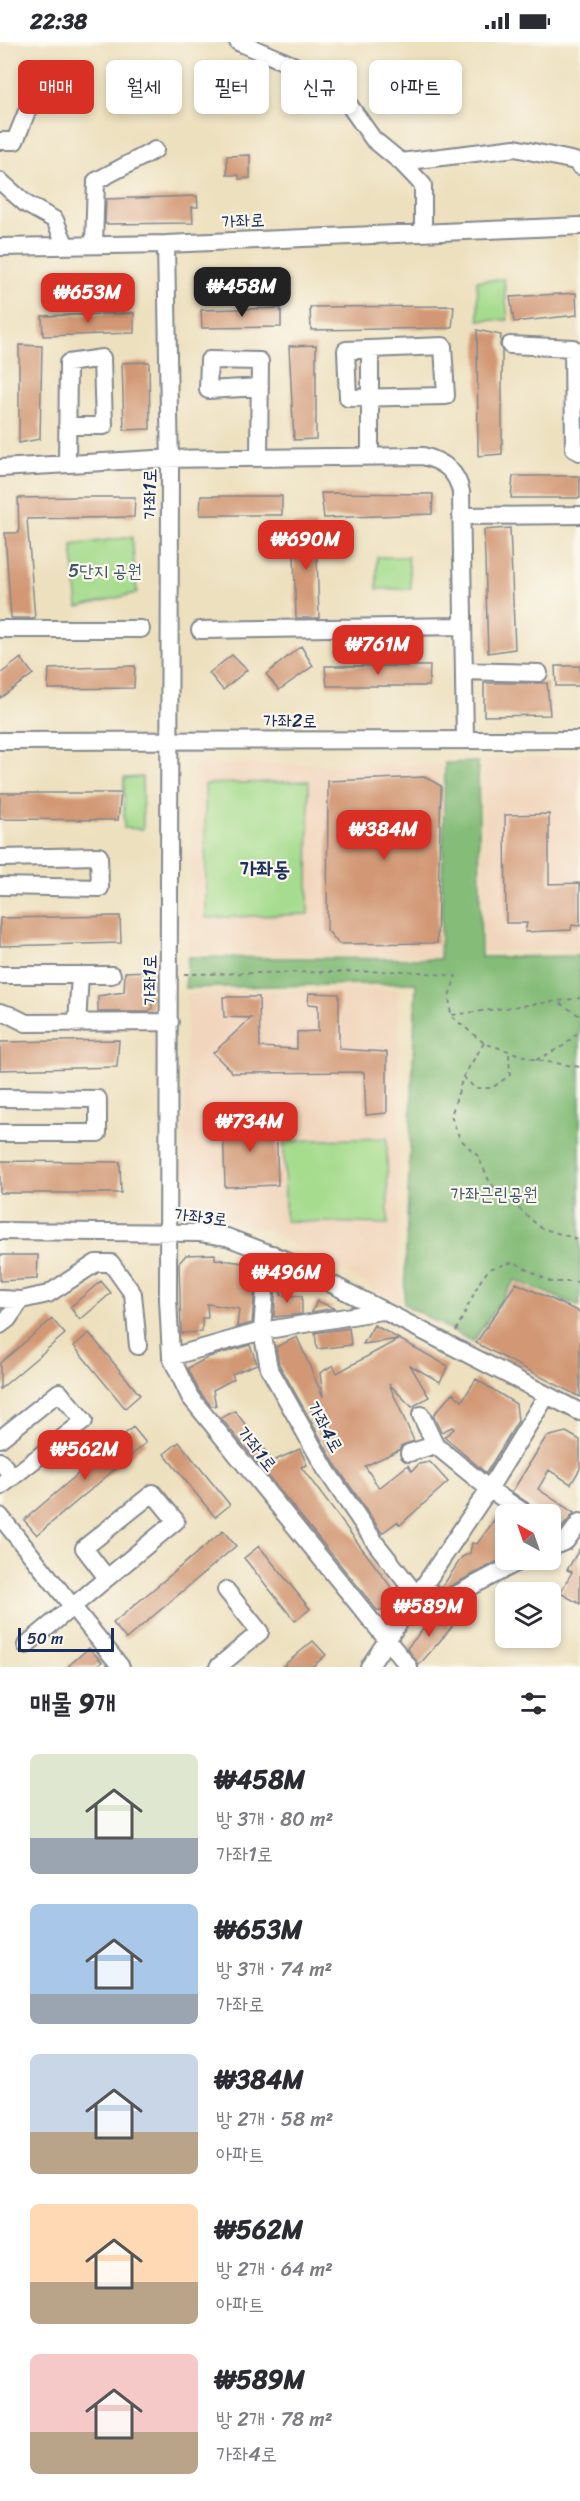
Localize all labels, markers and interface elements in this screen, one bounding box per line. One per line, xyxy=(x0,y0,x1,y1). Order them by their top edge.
text: 22:38 xyxy=(30,2,87,41)
chip: 매매 xyxy=(18,60,94,114)
chip: 월세 xyxy=(106,60,182,114)
chip: 필터 xyxy=(194,60,269,114)
chip: 신규 xyxy=(281,60,357,114)
chip: 아파트 xyxy=(369,60,462,114)
street label: 가좌로 xyxy=(220,204,266,238)
pin: ₩458M xyxy=(200,267,284,318)
text: ₩458M xyxy=(208,269,276,304)
pin: ₩653M xyxy=(46,273,130,324)
text: ₩653M xyxy=(55,275,121,310)
street label: 가좌1로 xyxy=(134,468,166,520)
pin: ₩690M xyxy=(264,520,348,571)
text: ₩690M xyxy=(272,522,340,557)
park label: 5단지 공원 xyxy=(68,555,142,587)
pin: ₩761M xyxy=(336,625,420,676)
text: ₩761M xyxy=(346,627,410,662)
street label: 가좌2로 xyxy=(263,705,317,737)
pin: ₩384M xyxy=(342,810,426,861)
text: ₩384M xyxy=(350,812,418,847)
district label: 가좌동 xyxy=(240,850,290,888)
street label: 가좌1로 xyxy=(134,954,166,1006)
pin: ₩734M xyxy=(208,1102,292,1153)
text: ₩734M xyxy=(217,1104,283,1139)
park label: 가좌근린공원 xyxy=(451,1178,537,1210)
street label: 가좌3로 xyxy=(173,1198,229,1236)
pin: ₩496M xyxy=(245,1253,329,1304)
text: ₩496M xyxy=(253,1255,321,1290)
street label: 가좌4로 xyxy=(298,1395,352,1459)
street label: 가좌1로 xyxy=(228,1419,286,1479)
pin: ₩562M xyxy=(43,1430,127,1481)
text: ₩562M xyxy=(52,1432,118,1467)
north arrow xyxy=(495,1504,561,1570)
map controls xyxy=(495,1504,561,1648)
button: layers xyxy=(495,1582,561,1648)
pin: ₩589M xyxy=(387,1587,471,1638)
text: ₩589M xyxy=(395,1589,463,1624)
text: 50 m xyxy=(27,1624,63,1653)
scale bar xyxy=(18,1625,114,1652)
text: 매물 9개 xyxy=(30,1680,116,1726)
icon: filters xyxy=(517,1687,550,1720)
text: ₩458M xyxy=(216,1756,305,1802)
icon: home xyxy=(78,1778,150,1850)
text: 방 3개 · 80 m² xyxy=(216,1802,333,1837)
text: 가좌1로 xyxy=(216,1837,273,1872)
text: ₩653M xyxy=(216,1906,302,1952)
icon: home xyxy=(78,1928,150,2000)
text: 방 3개 · 74 m² xyxy=(216,1952,332,1987)
text: 가좌로 xyxy=(216,1987,264,2022)
text: ₩384M xyxy=(216,2056,303,2102)
icon: home xyxy=(78,2078,150,2150)
text: 방 2개 · 58 m² xyxy=(216,2102,333,2137)
text: 아파트 xyxy=(216,2137,264,2172)
text: ₩562M xyxy=(216,2206,303,2252)
icon: home xyxy=(78,2228,150,2300)
text: 방 2개 · 64 m² xyxy=(216,2252,333,2287)
text: 아파트 xyxy=(216,2287,264,2322)
text: ₩589M xyxy=(216,2356,305,2402)
icon: home xyxy=(78,2378,150,2450)
text: 방 2개 · 78 m² xyxy=(216,2402,333,2437)
text: 가좌4로 xyxy=(216,2437,277,2472)

